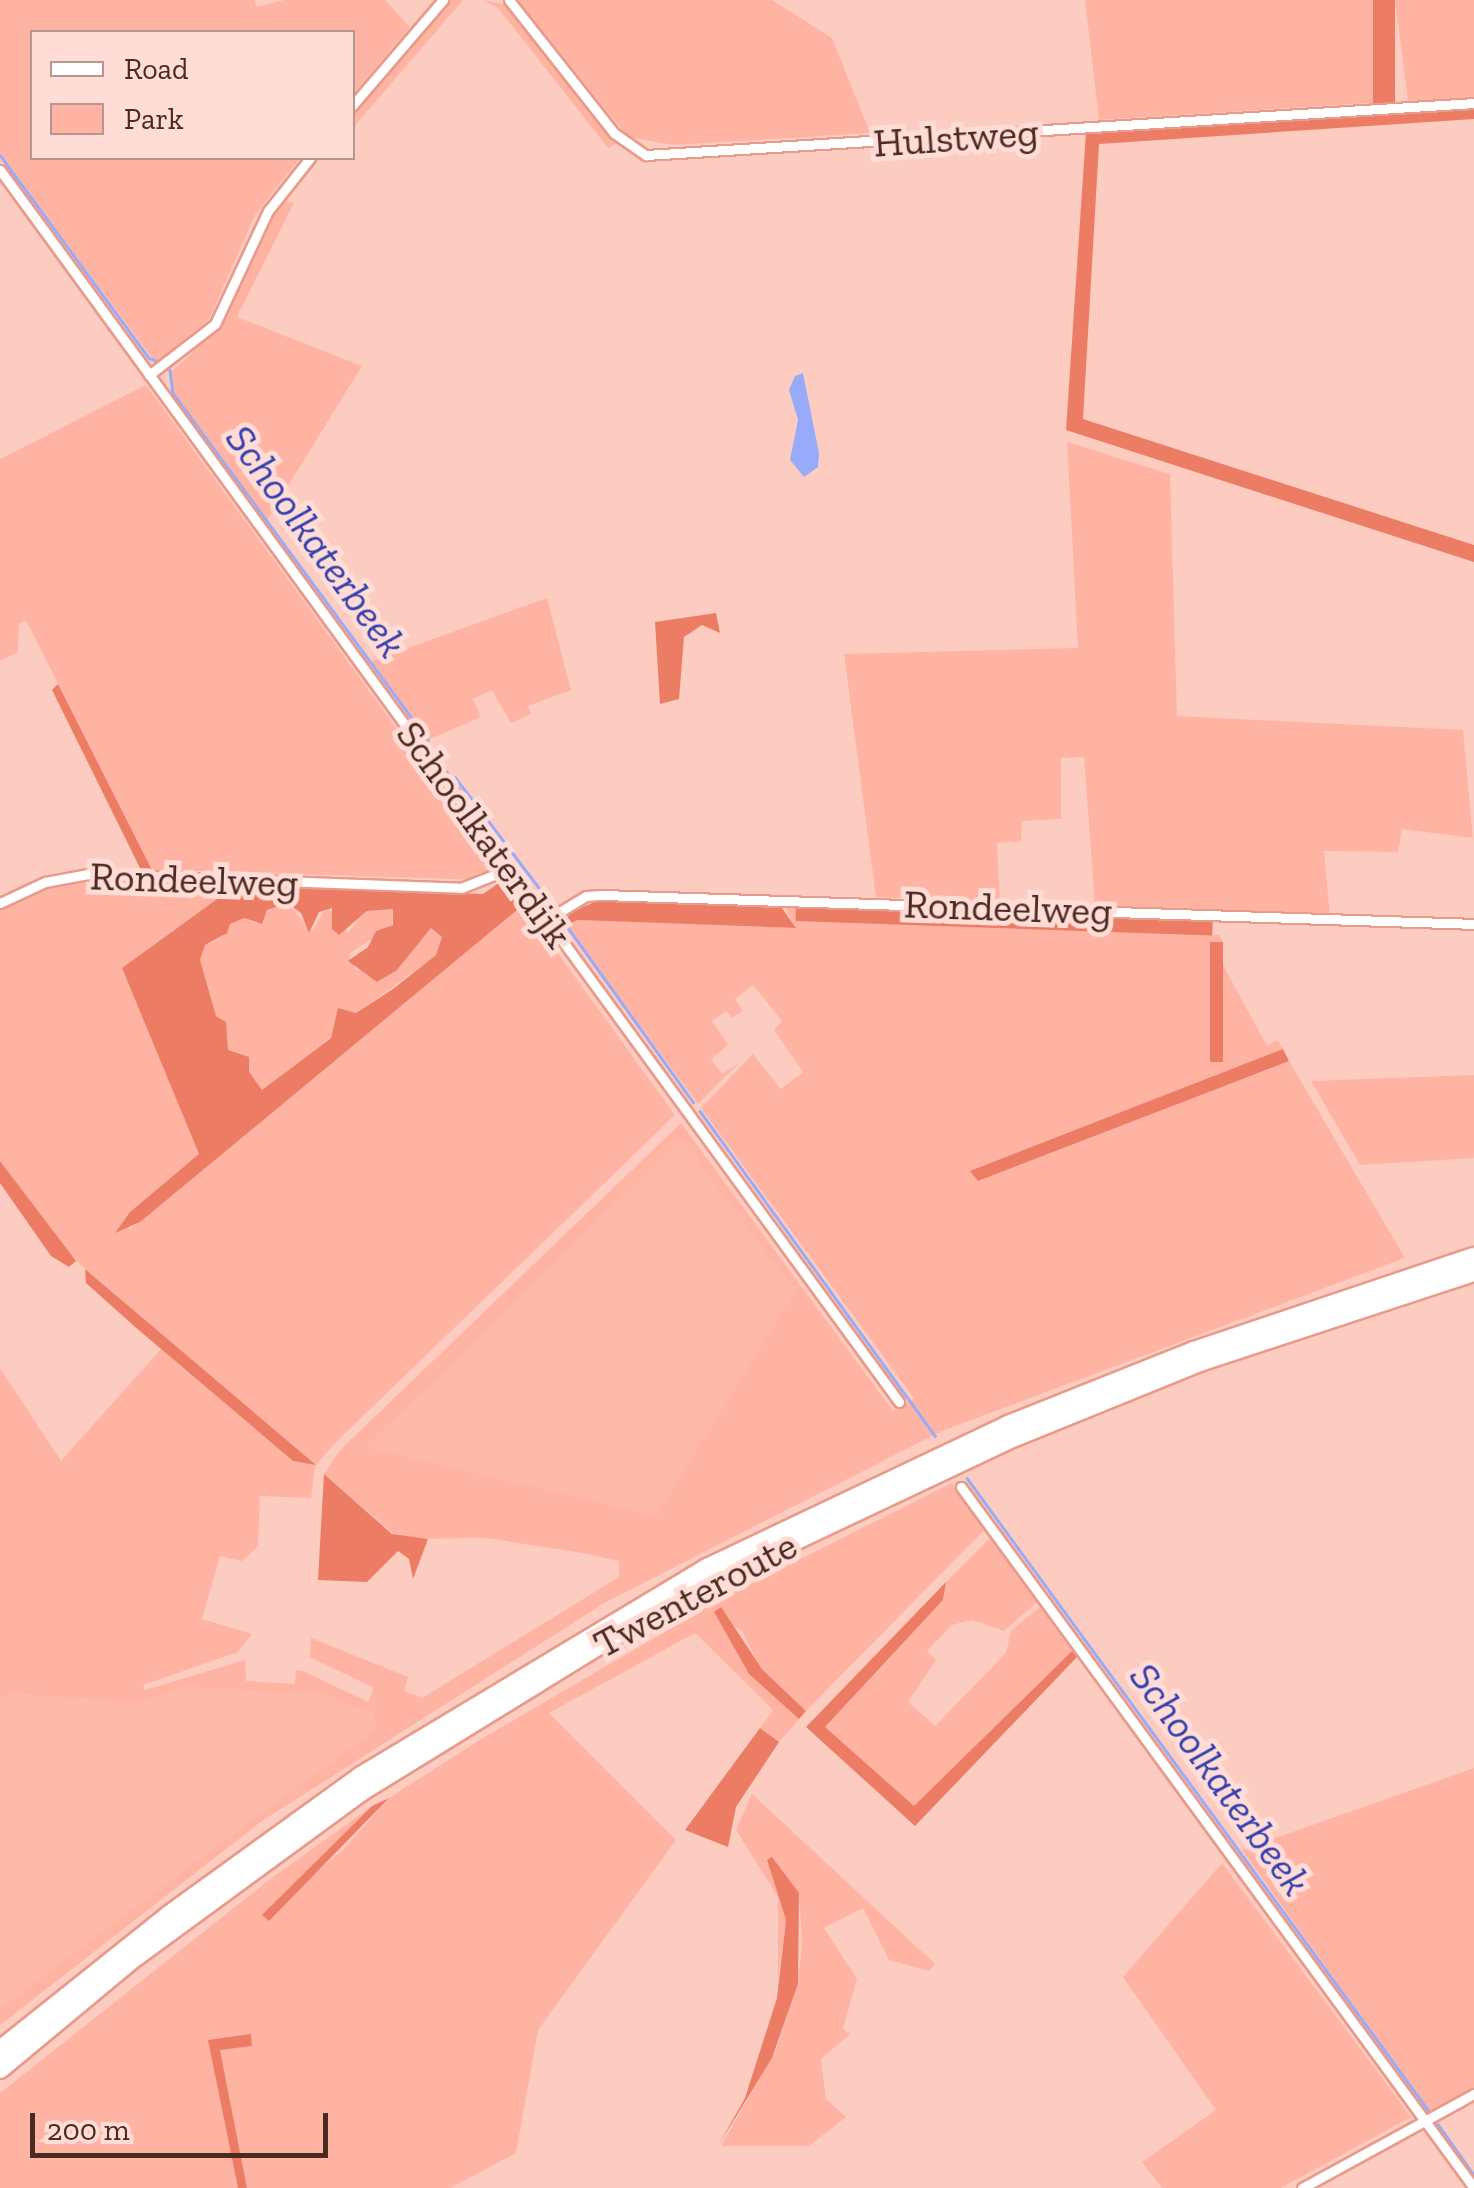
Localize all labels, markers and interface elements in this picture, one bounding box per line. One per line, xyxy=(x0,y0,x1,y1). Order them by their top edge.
legend xyxy=(30,30,355,160)
text: Road xyxy=(124,51,189,87)
text: Park xyxy=(124,101,184,137)
street label: Hulstweg xyxy=(872,107,1040,167)
water label: Schoolkaterbeek xyxy=(215,415,417,667)
street label: Schoolkaterdijk xyxy=(387,711,583,957)
street label: Rondeelweg xyxy=(89,851,299,907)
street label: Rondeelweg xyxy=(903,879,1113,935)
street label: Twenteroute xyxy=(585,1520,805,1668)
water label: Schoolkaterbeek xyxy=(1119,1653,1321,1905)
scale bar xyxy=(35,2093,332,2155)
text: 200 m xyxy=(47,2112,130,2148)

